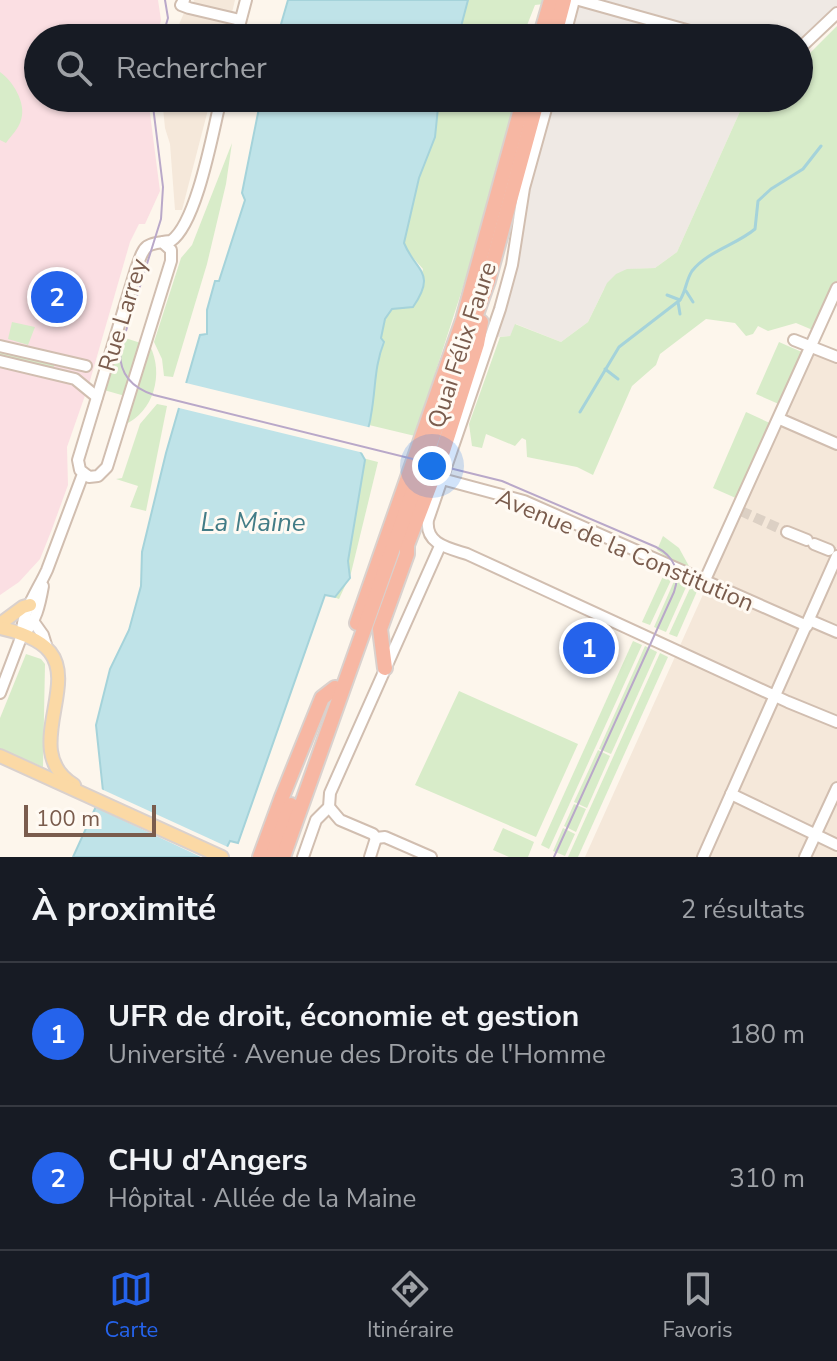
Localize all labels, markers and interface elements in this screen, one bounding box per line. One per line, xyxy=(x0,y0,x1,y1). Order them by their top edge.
search box xyxy=(24,24,813,112)
icon: search xyxy=(52,46,96,90)
text: Rechercher xyxy=(116,48,267,89)
street label: Rue Larrey xyxy=(91,254,155,375)
street label: Quai Félix Faure xyxy=(420,258,504,432)
pin: 2 xyxy=(31,267,83,327)
your location xyxy=(412,446,452,486)
street label: Avenue de la Constitution xyxy=(491,481,759,619)
water label: La Maine xyxy=(200,505,306,540)
pin: 1 xyxy=(563,618,615,678)
scale bar xyxy=(24,801,156,837)
text: 100 m xyxy=(36,804,100,834)
text: À proximité xyxy=(32,886,216,932)
text: 2 résultats xyxy=(681,892,805,927)
text: UFR de droit, économie et gestion xyxy=(108,996,579,1037)
text: 1 xyxy=(50,1017,66,1052)
text: 180 m xyxy=(729,1017,805,1052)
text: Université · Avenue des Droits de l'Homme xyxy=(108,1037,606,1072)
text: CHU d'Angers xyxy=(108,1140,308,1181)
text: 2 xyxy=(50,1161,66,1196)
text: 310 m xyxy=(729,1161,805,1196)
text: Hôpital · Allée de la Maine xyxy=(108,1181,416,1216)
tab: Carte xyxy=(104,1267,158,1345)
tab: Itinéraire xyxy=(367,1267,454,1345)
tab: Favoris xyxy=(662,1267,733,1345)

